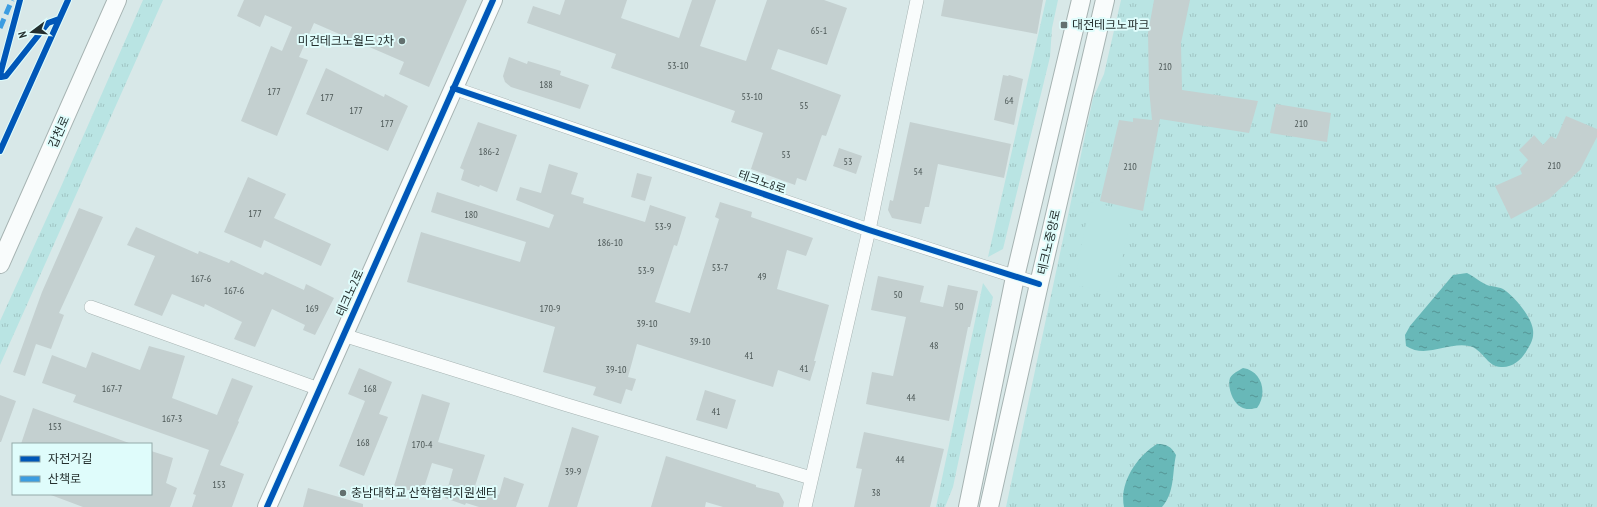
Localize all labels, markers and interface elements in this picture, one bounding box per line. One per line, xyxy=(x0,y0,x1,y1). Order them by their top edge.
north arrow xyxy=(12,12,52,52)
place label: 대전테크노파크 xyxy=(1072,17,1149,32)
marker: 대전테크노파크 xyxy=(1059,20,1069,30)
house number: 65-1 xyxy=(811,24,827,37)
text: N xyxy=(15,30,30,40)
place label: 미건테크노월드 2차 xyxy=(298,33,394,48)
marker: 미건테크노월드 2차 xyxy=(397,36,407,46)
house number: 53-10 xyxy=(668,59,689,72)
house number: 210 xyxy=(1158,60,1172,73)
house number: 188 xyxy=(539,78,553,91)
house number: 177 xyxy=(267,85,281,98)
house number: 53-10 xyxy=(742,90,763,103)
house number: 177 xyxy=(320,91,334,104)
house number: 64 xyxy=(1005,94,1014,107)
house number: 55 xyxy=(800,99,809,112)
house number: 177 xyxy=(349,104,363,117)
street label: 갑천로 xyxy=(45,114,72,150)
house number: 177 xyxy=(380,117,394,130)
house number: 210 xyxy=(1294,117,1308,130)
house number: 186-2 xyxy=(479,145,499,158)
house number: 53 xyxy=(782,148,791,161)
house number: 53 xyxy=(844,155,853,168)
house number: 210 xyxy=(1547,159,1561,172)
house number: 210 xyxy=(1123,160,1137,173)
house number: 54 xyxy=(914,165,923,178)
street label: 테크노8로 xyxy=(736,166,788,197)
house number: 177 xyxy=(248,207,262,220)
house number: 180 xyxy=(464,208,478,221)
street label: 테크노중앙로 xyxy=(1034,208,1063,276)
house number: 53-9 xyxy=(655,220,671,233)
house number: 186-10 xyxy=(597,236,623,249)
house number: 53-7 xyxy=(712,261,728,274)
house number: 53-9 xyxy=(638,264,654,277)
street label: 테크노2로 xyxy=(333,267,366,318)
house number: 49 xyxy=(758,270,767,283)
house number: 167-6 xyxy=(191,272,212,285)
house number: 167-6 xyxy=(224,284,245,297)
house number: 50 xyxy=(894,288,903,301)
house number: 50 xyxy=(955,300,964,313)
house number: 169 xyxy=(305,302,319,315)
house number: 170-9 xyxy=(540,302,560,315)
house number: 39-10 xyxy=(637,317,658,330)
house number: 39-10 xyxy=(690,335,711,348)
house number: 48 xyxy=(930,339,939,352)
house number: 41 xyxy=(745,349,754,362)
house number: 41 xyxy=(800,362,809,375)
house number: 39-10 xyxy=(606,363,627,376)
house number: 167-7 xyxy=(102,382,122,395)
house number: 168 xyxy=(363,382,377,395)
house number: 44 xyxy=(907,391,916,404)
house number: 41 xyxy=(712,405,721,418)
house number: 167-3 xyxy=(162,412,182,425)
house number: 153 xyxy=(48,420,62,433)
house number: 168 xyxy=(356,436,370,449)
house number: 170-4 xyxy=(412,438,433,451)
legend xyxy=(12,443,152,495)
text: 자전거길 xyxy=(48,451,92,466)
house number: 44 xyxy=(896,453,905,466)
house number: 39-9 xyxy=(565,465,581,478)
text: 산책로 xyxy=(48,471,81,486)
house number: 153 xyxy=(212,478,226,491)
place label: 충남대학교 산학협력지원센터 xyxy=(351,485,497,500)
house number: 38 xyxy=(872,486,881,499)
marker: 충남대학교 산학협력지원센터 xyxy=(338,488,348,498)

